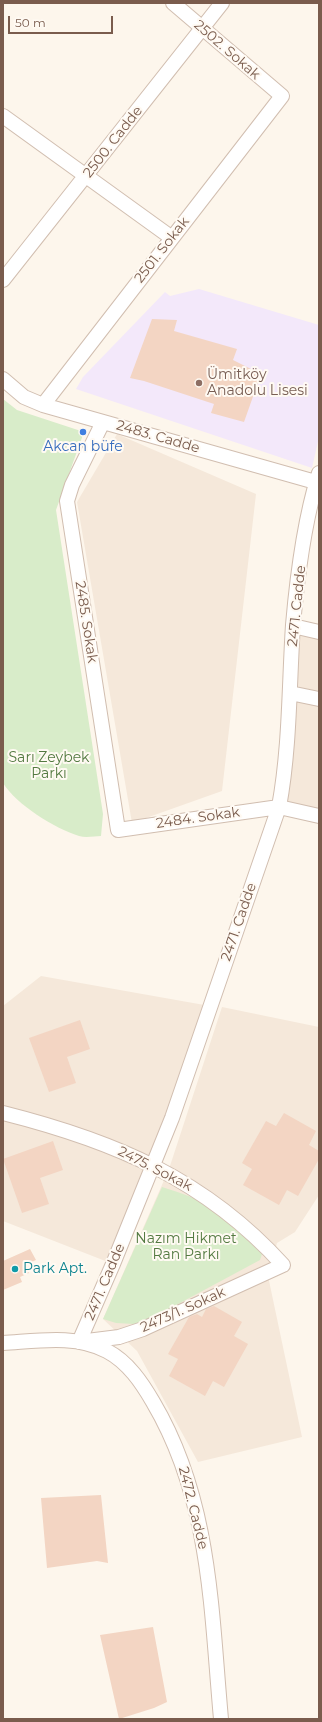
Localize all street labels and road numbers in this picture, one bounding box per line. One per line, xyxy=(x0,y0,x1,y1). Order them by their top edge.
street label: 2502. Sokak xyxy=(190,17,264,83)
street label: 2500. Cadde xyxy=(80,103,146,181)
street label: 2501. Sokak xyxy=(131,214,193,286)
street label: 2483. Cadde xyxy=(114,417,202,457)
street label: 2471. Cadde xyxy=(284,564,310,648)
street label: 2485. Sokak xyxy=(71,580,101,664)
street label: 2484. Sokak xyxy=(155,804,241,832)
street label: 2471. Cadde xyxy=(218,881,260,963)
street label: 2475. Sokak xyxy=(115,1143,195,1195)
street label: 2471. Cadde xyxy=(81,1241,129,1323)
street label: 2473/1. Sokak xyxy=(138,1284,228,1336)
street label: 2472. Cadde xyxy=(175,1465,211,1551)

